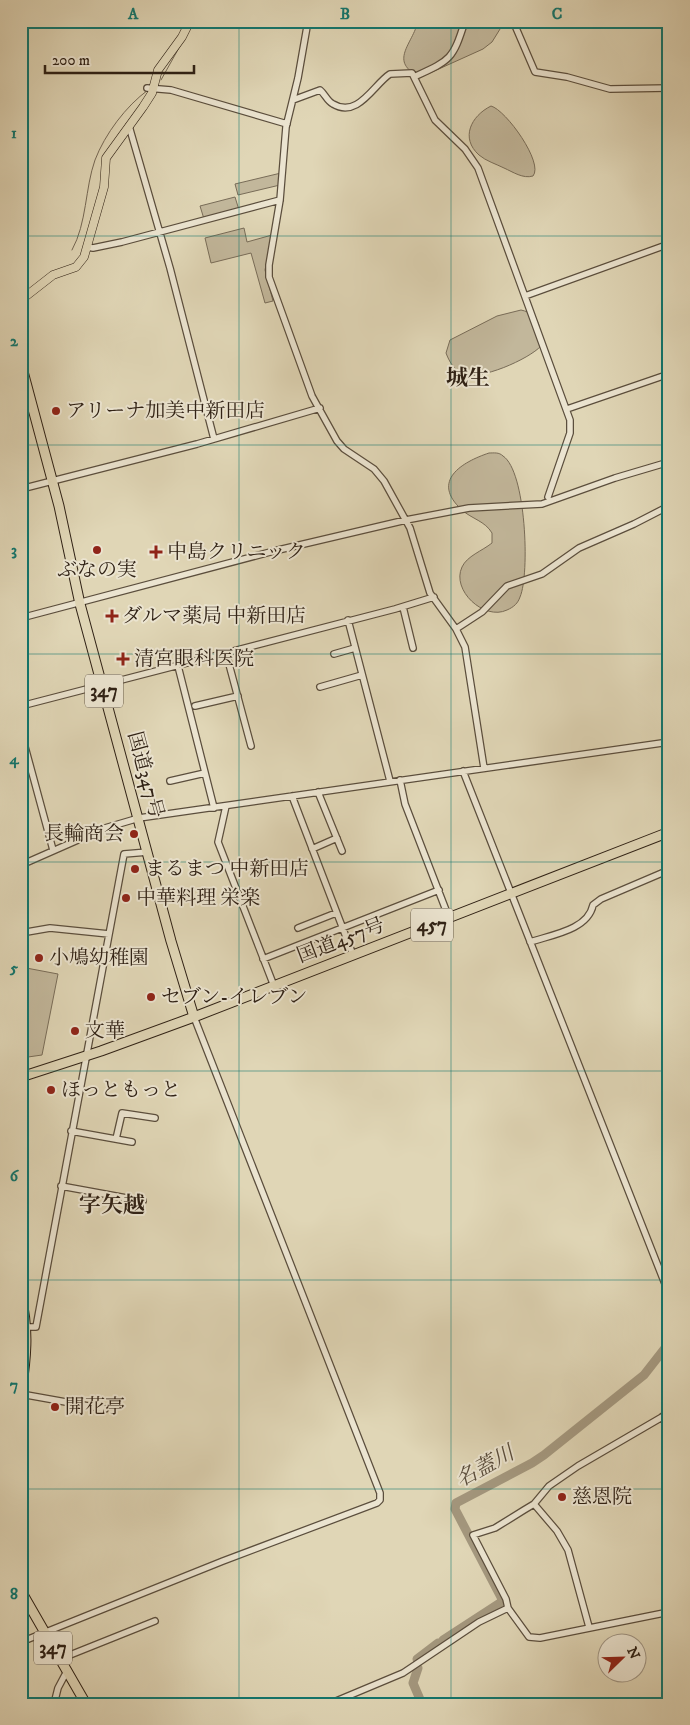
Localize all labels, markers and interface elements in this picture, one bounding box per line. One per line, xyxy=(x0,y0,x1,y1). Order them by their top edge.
text: A xyxy=(127,4,139,24)
text: B xyxy=(340,4,350,24)
text: C xyxy=(552,4,562,24)
scale bar xyxy=(45,42,194,74)
text: 200 m xyxy=(52,51,90,70)
text: 1 xyxy=(11,123,17,143)
text: 2 xyxy=(10,331,19,351)
district label: 城生 xyxy=(446,365,490,392)
place label: アリーナ加美中新田店 xyxy=(66,399,265,424)
marker: アリーナ加美中新田店 xyxy=(50,405,62,417)
text: 3 xyxy=(11,540,17,560)
place label: 中島クリニック xyxy=(167,540,306,565)
marker: ぶなの実 xyxy=(91,544,103,556)
marker: 中島クリニック xyxy=(149,545,163,559)
place label: ぶなの実 xyxy=(57,558,137,583)
place label: ダルマ薬局 中新田店 xyxy=(122,604,306,629)
marker: ダルマ薬局 中新田店 xyxy=(106,610,118,622)
place label: 清宮眼科医院 xyxy=(134,647,254,672)
marker: 清宮眼科医院 xyxy=(116,652,130,666)
road number: 347 xyxy=(85,674,123,708)
street label: 国道347号 xyxy=(121,729,169,821)
text: 4 xyxy=(8,749,19,769)
place label: 長輪商会 xyxy=(44,822,124,847)
marker: 長輪商会 xyxy=(128,828,140,840)
place label: まるまつ 中新田店 xyxy=(145,857,309,882)
marker: まるまつ 中新田店 xyxy=(129,863,141,875)
place label: 中華料理 栄楽 xyxy=(136,886,260,911)
marker: 中華料理 栄楽 xyxy=(120,892,132,904)
road number: 457 xyxy=(411,908,453,942)
street label: 国道457号 xyxy=(294,913,388,969)
place label: 小鳩幼稚園 xyxy=(49,946,149,971)
marker: 小鳩幼稚園 xyxy=(33,952,45,964)
text: 5 xyxy=(9,958,18,978)
place label: セブン-イレブン xyxy=(161,985,308,1010)
marker: セブン-イレブン xyxy=(145,991,157,1003)
place label: 文華 xyxy=(85,1019,125,1044)
marker: 文華 xyxy=(69,1025,81,1037)
place label: ほっともっと xyxy=(61,1078,181,1103)
marker: ほっともっと xyxy=(45,1084,57,1096)
text: 6 xyxy=(10,1166,20,1186)
district label: 字矢越 xyxy=(79,1192,145,1219)
text: 7 xyxy=(10,1375,18,1395)
place label: 開花亭 xyxy=(65,1395,125,1420)
marker: 開花亭 xyxy=(49,1401,61,1413)
water label: 名蓋川 xyxy=(451,1439,521,1494)
place label: 慈恩院 xyxy=(572,1485,632,1510)
marker: 慈恩院 xyxy=(556,1491,568,1503)
text: 8 xyxy=(10,1584,18,1604)
road number: 347 xyxy=(34,1632,72,1665)
north arrow xyxy=(598,1632,648,1682)
text: N xyxy=(623,1645,644,1663)

